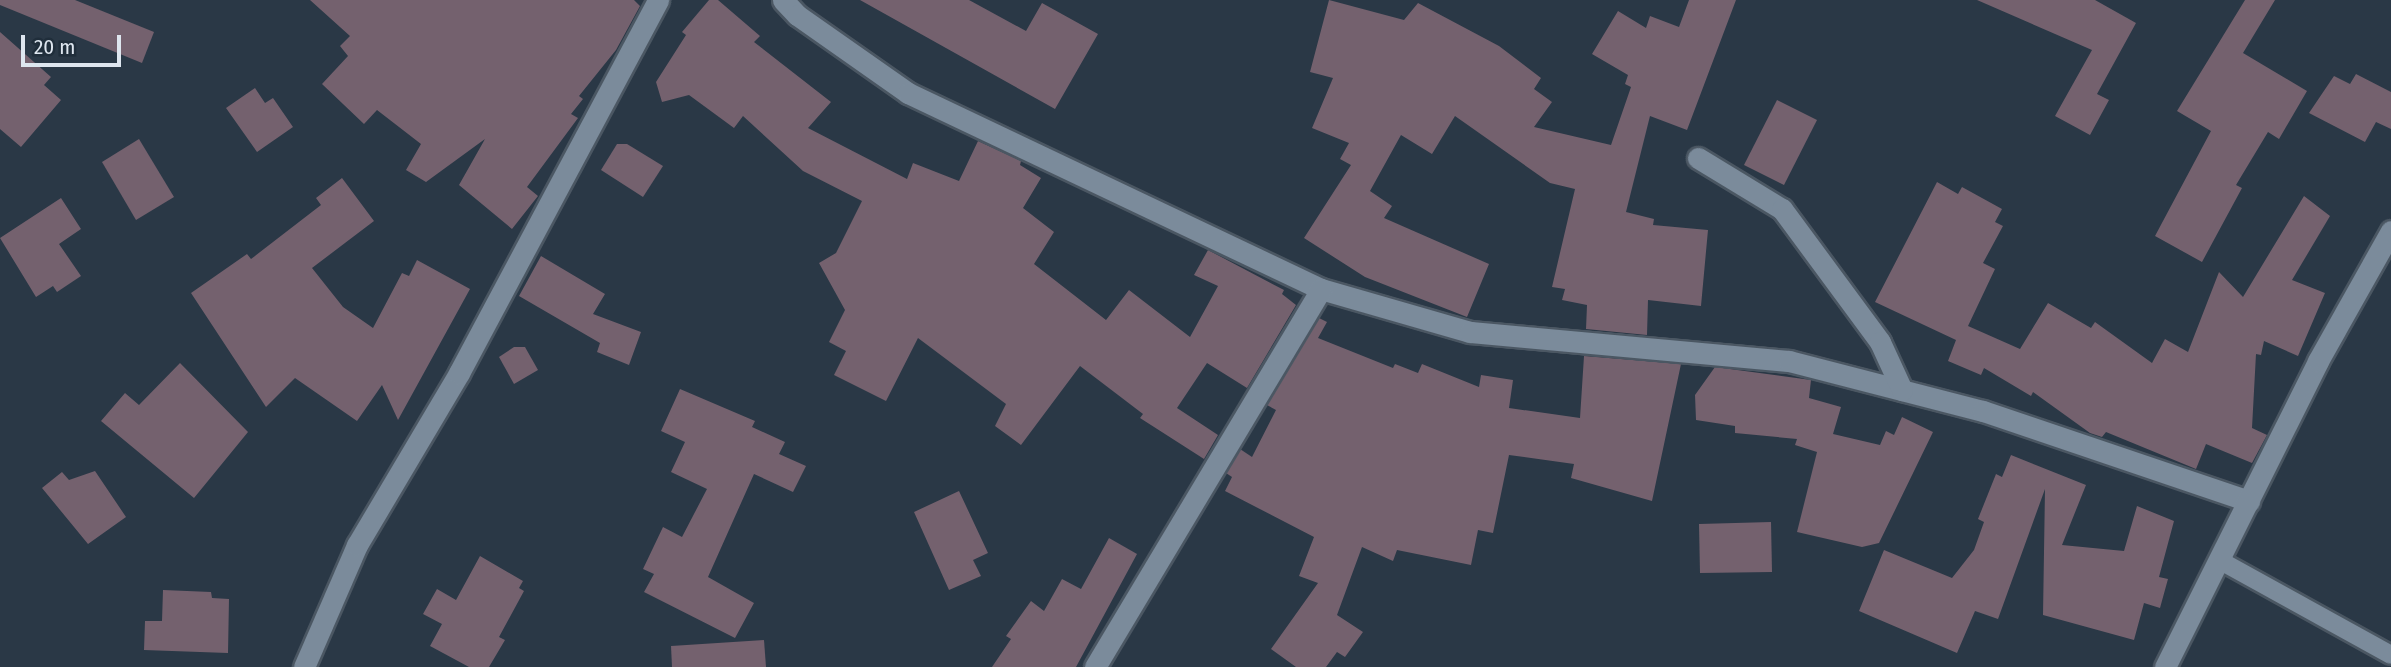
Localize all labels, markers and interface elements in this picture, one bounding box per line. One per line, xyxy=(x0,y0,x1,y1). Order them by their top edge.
scale bar xyxy=(24,21,124,65)
text: 20 m xyxy=(34,34,75,60)

